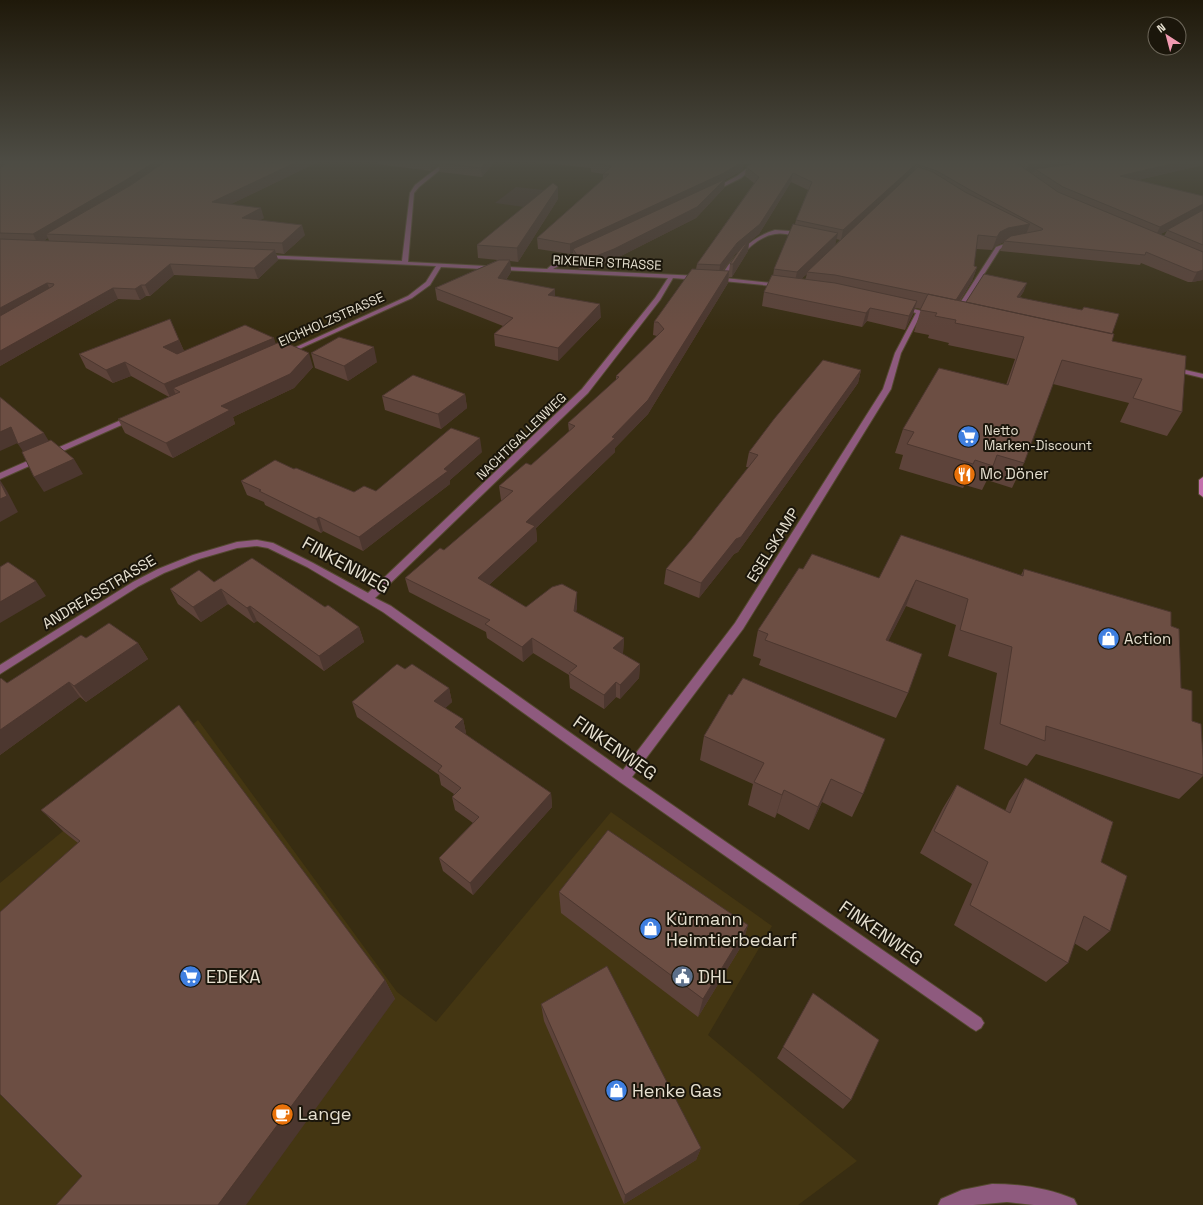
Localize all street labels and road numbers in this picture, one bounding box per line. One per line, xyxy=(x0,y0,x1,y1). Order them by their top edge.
street label: RIXENER STRASSE xyxy=(552,251,662,274)
street label: EICHHOLZSTRASSE xyxy=(276,289,387,350)
street label: NACHTIGALLENWEG xyxy=(473,389,570,484)
street label: ESELSKAMP xyxy=(742,504,803,585)
street label: FINKENWEG xyxy=(298,531,394,598)
street label: ANDREASSTRASSE xyxy=(38,550,159,633)
street label: FINKENWEG xyxy=(569,710,662,785)
street label: FINKENWEG xyxy=(835,895,928,970)

